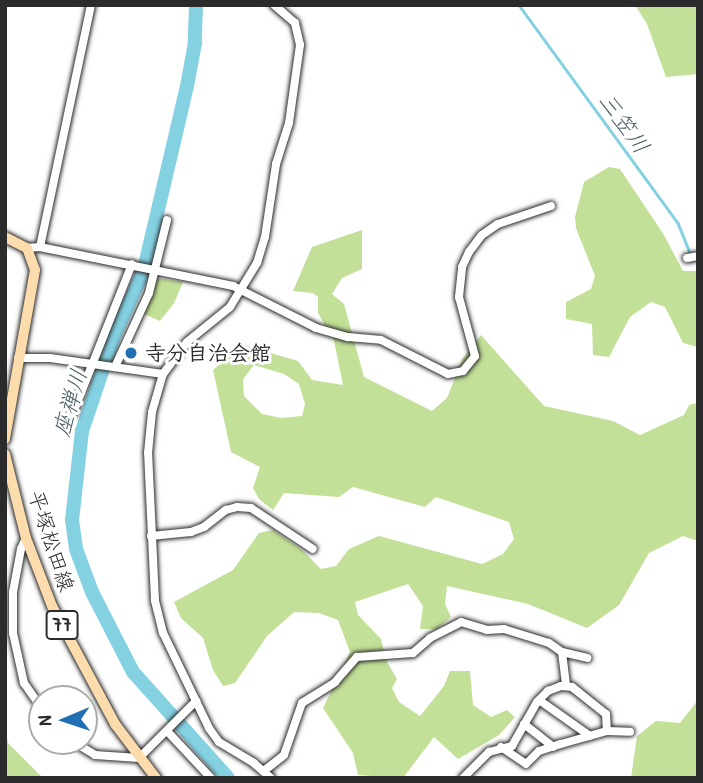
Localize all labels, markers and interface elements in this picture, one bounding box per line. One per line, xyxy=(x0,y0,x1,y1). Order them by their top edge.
water label: 三笠川 xyxy=(593,87,655,159)
place label: 寺分自治会館 xyxy=(145,340,271,366)
marker: 寺分自治会館 xyxy=(123,345,139,361)
water label: 座禅川 xyxy=(47,366,93,440)
street label: 平塚松田線 xyxy=(23,487,79,595)
road number: 77 xyxy=(44,610,80,640)
north arrow xyxy=(28,685,98,755)
text: N xyxy=(31,715,57,726)

